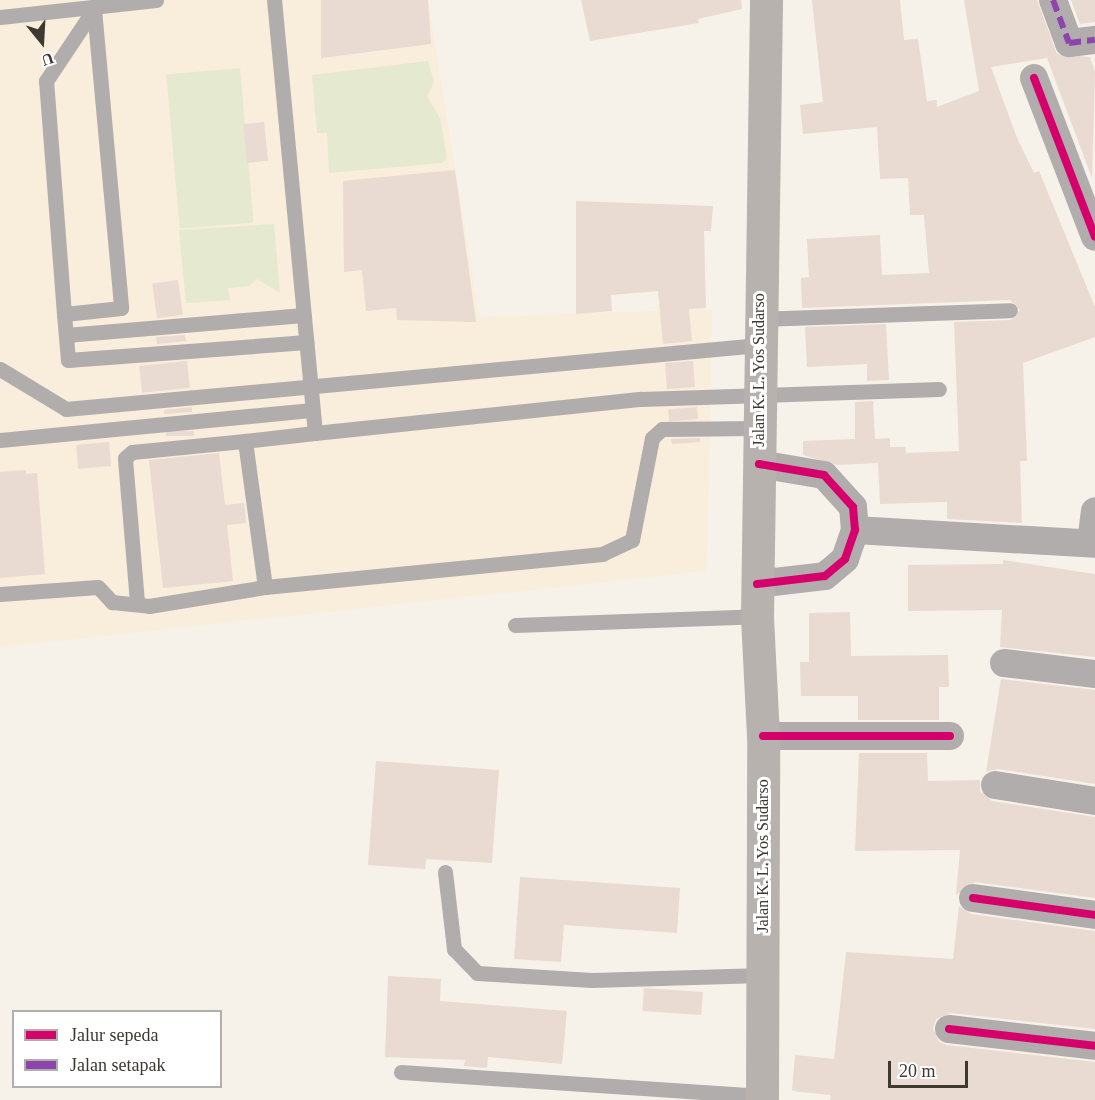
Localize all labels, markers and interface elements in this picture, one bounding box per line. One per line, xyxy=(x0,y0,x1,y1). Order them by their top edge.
north arrow xyxy=(12,12,72,72)
text: U xyxy=(40,50,56,69)
street label: Jalan K. L. Yos Sudarso xyxy=(749,293,769,447)
street label: Jalan K. L. Yos Sudarso xyxy=(753,779,773,933)
legend xyxy=(12,1010,222,1088)
text: Jalur sepeda xyxy=(70,1025,158,1045)
scale bar xyxy=(891,1049,970,1087)
text: Jalan setapak xyxy=(70,1055,165,1075)
text: 20 m xyxy=(899,1061,936,1081)

